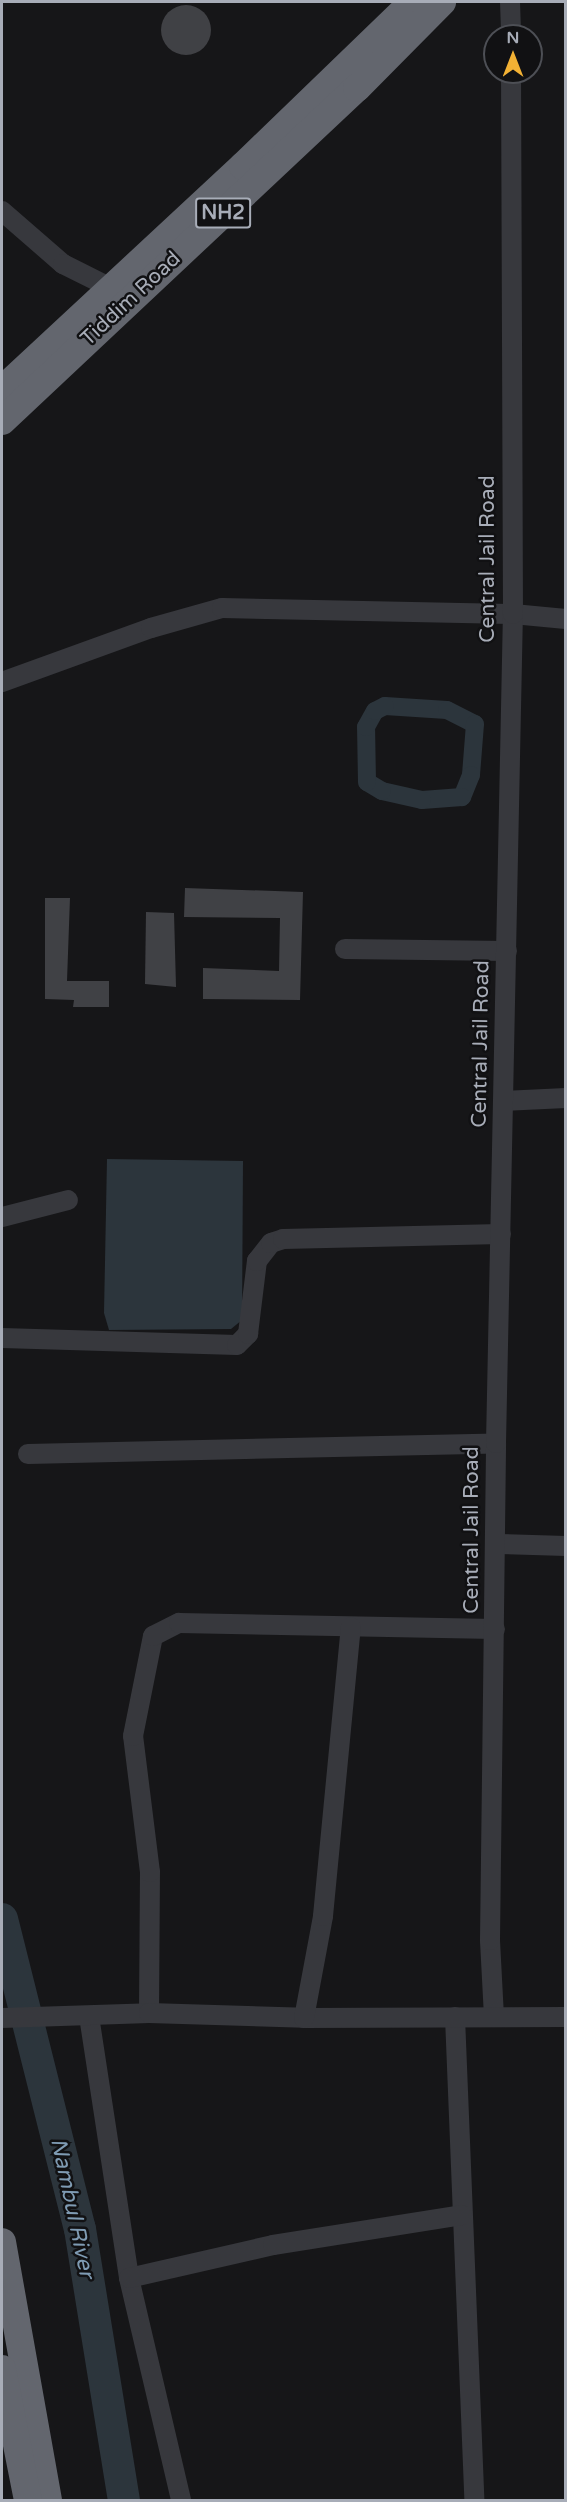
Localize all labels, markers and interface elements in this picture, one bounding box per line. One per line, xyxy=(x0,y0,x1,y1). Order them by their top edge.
north arrow xyxy=(483,24,543,84)
text: N xyxy=(507,28,519,48)
road number: NH2 xyxy=(194,196,252,230)
street label: Tiddim Road xyxy=(76,246,186,352)
street label: Central Jail Road xyxy=(475,475,501,643)
street label: Central Jail Road xyxy=(467,960,495,1128)
street label: Central Jail Road xyxy=(459,1446,485,1614)
water label: Nambul River xyxy=(44,2136,100,2280)

